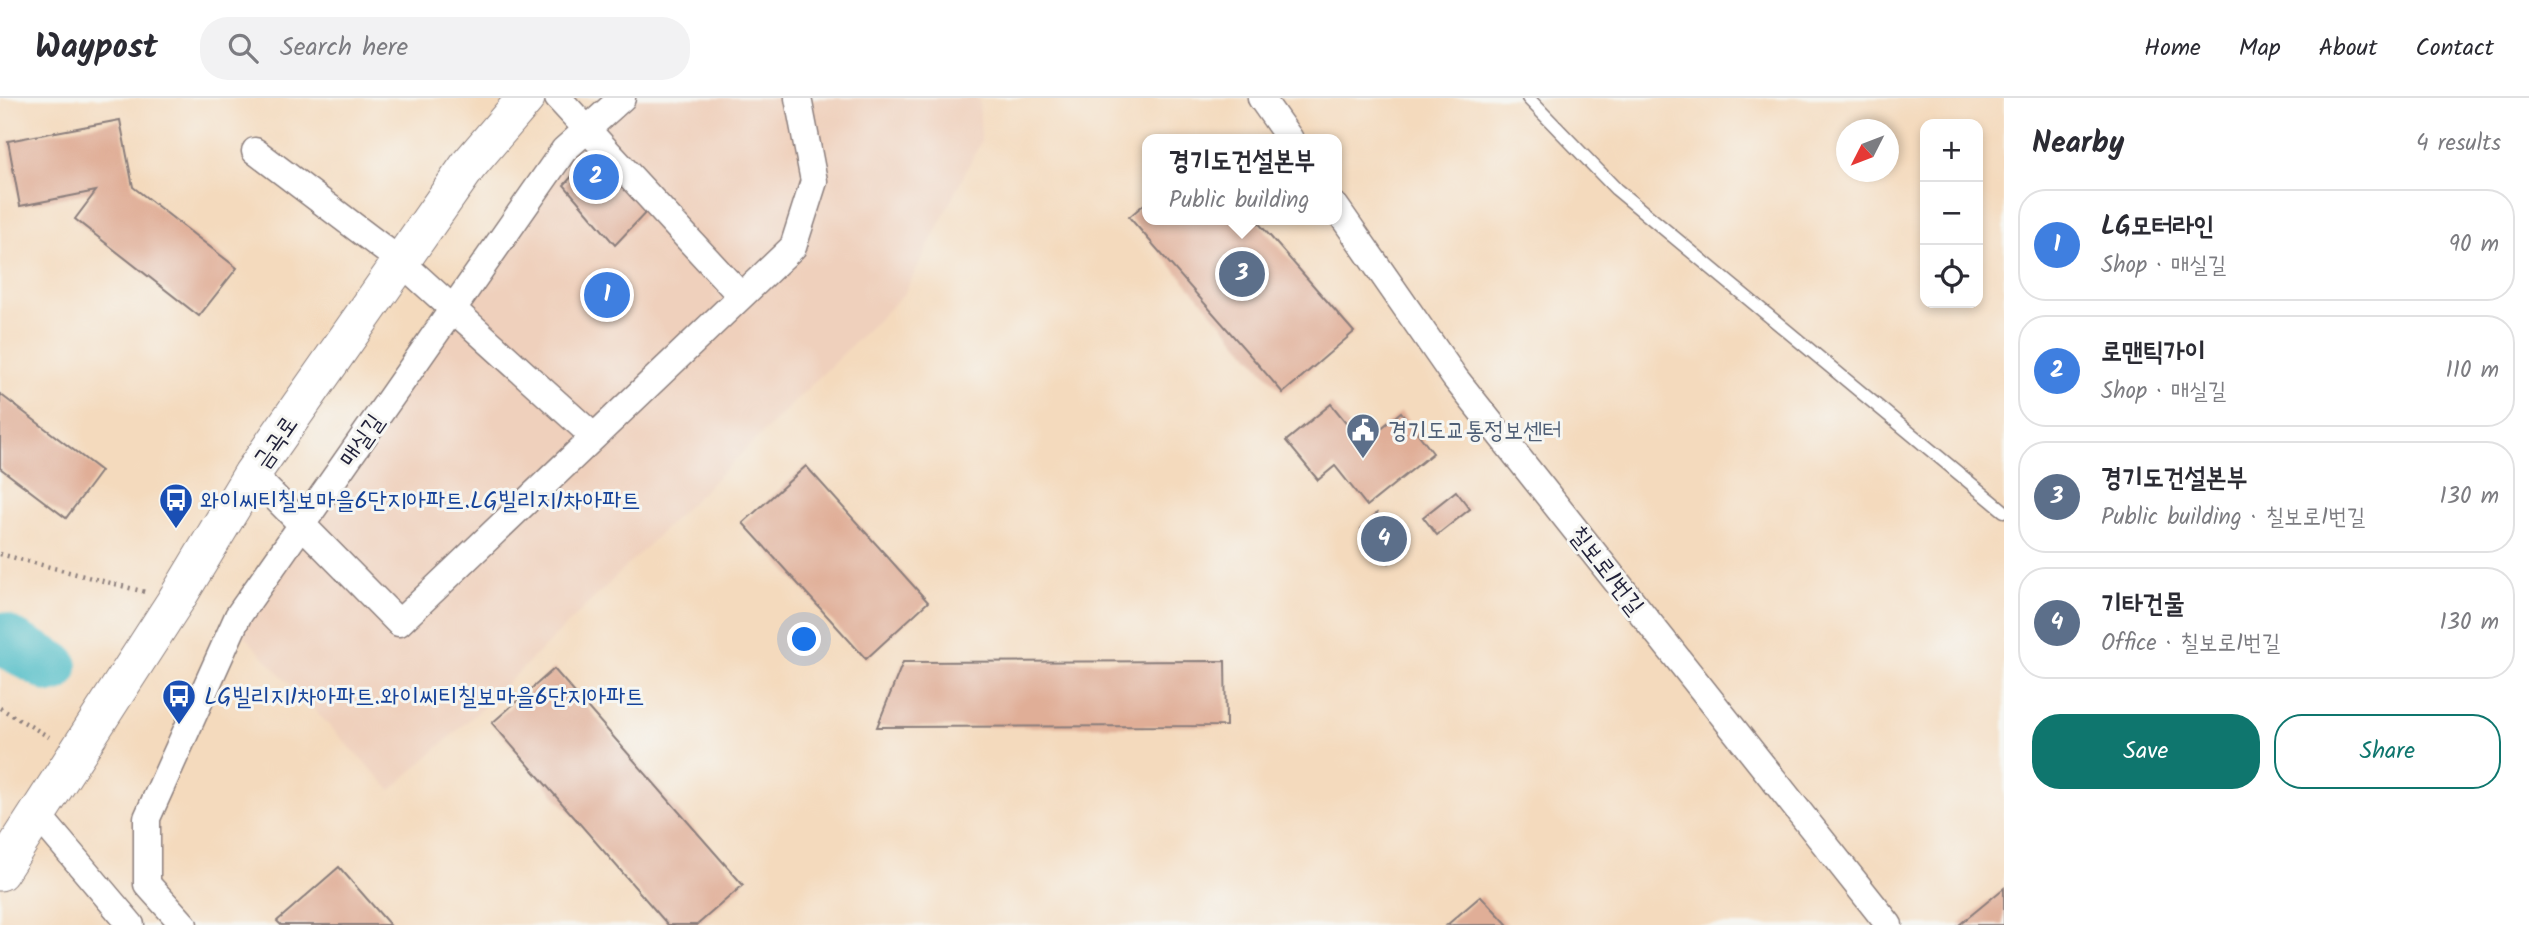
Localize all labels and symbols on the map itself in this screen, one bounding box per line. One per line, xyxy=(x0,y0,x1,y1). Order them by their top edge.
north arrow xyxy=(1836,119,1899,182)
pin: 2 xyxy=(573,151,619,203)
pin: 3 xyxy=(1219,248,1265,300)
pin: 1 xyxy=(584,269,630,321)
street label: 매실길 xyxy=(330,406,395,476)
street label: 금곡로 xyxy=(244,408,309,478)
public building icon: 경기도교통정보센터 xyxy=(1344,411,1382,460)
place label: 경기도교통정보센터 xyxy=(1388,412,1562,451)
bus stop icon: 와이씨티칠보마을6단지아파트.LG빌리지1차아파트 xyxy=(157,481,195,530)
place label: 와이씨티칠보마을6단지아파트.LG빌리지1차아파트 xyxy=(200,482,641,521)
pin: 4 xyxy=(1361,513,1407,565)
street label: 칠보로1번길 xyxy=(1558,518,1653,624)
your location xyxy=(787,622,821,656)
bus stop icon: LG빌리지1차아파트.와이씨티칠보마을6단지아파트 xyxy=(160,677,198,726)
place label: LG빌리지1차아파트.와이씨티칠보마을6단지아파트 xyxy=(204,678,645,717)

